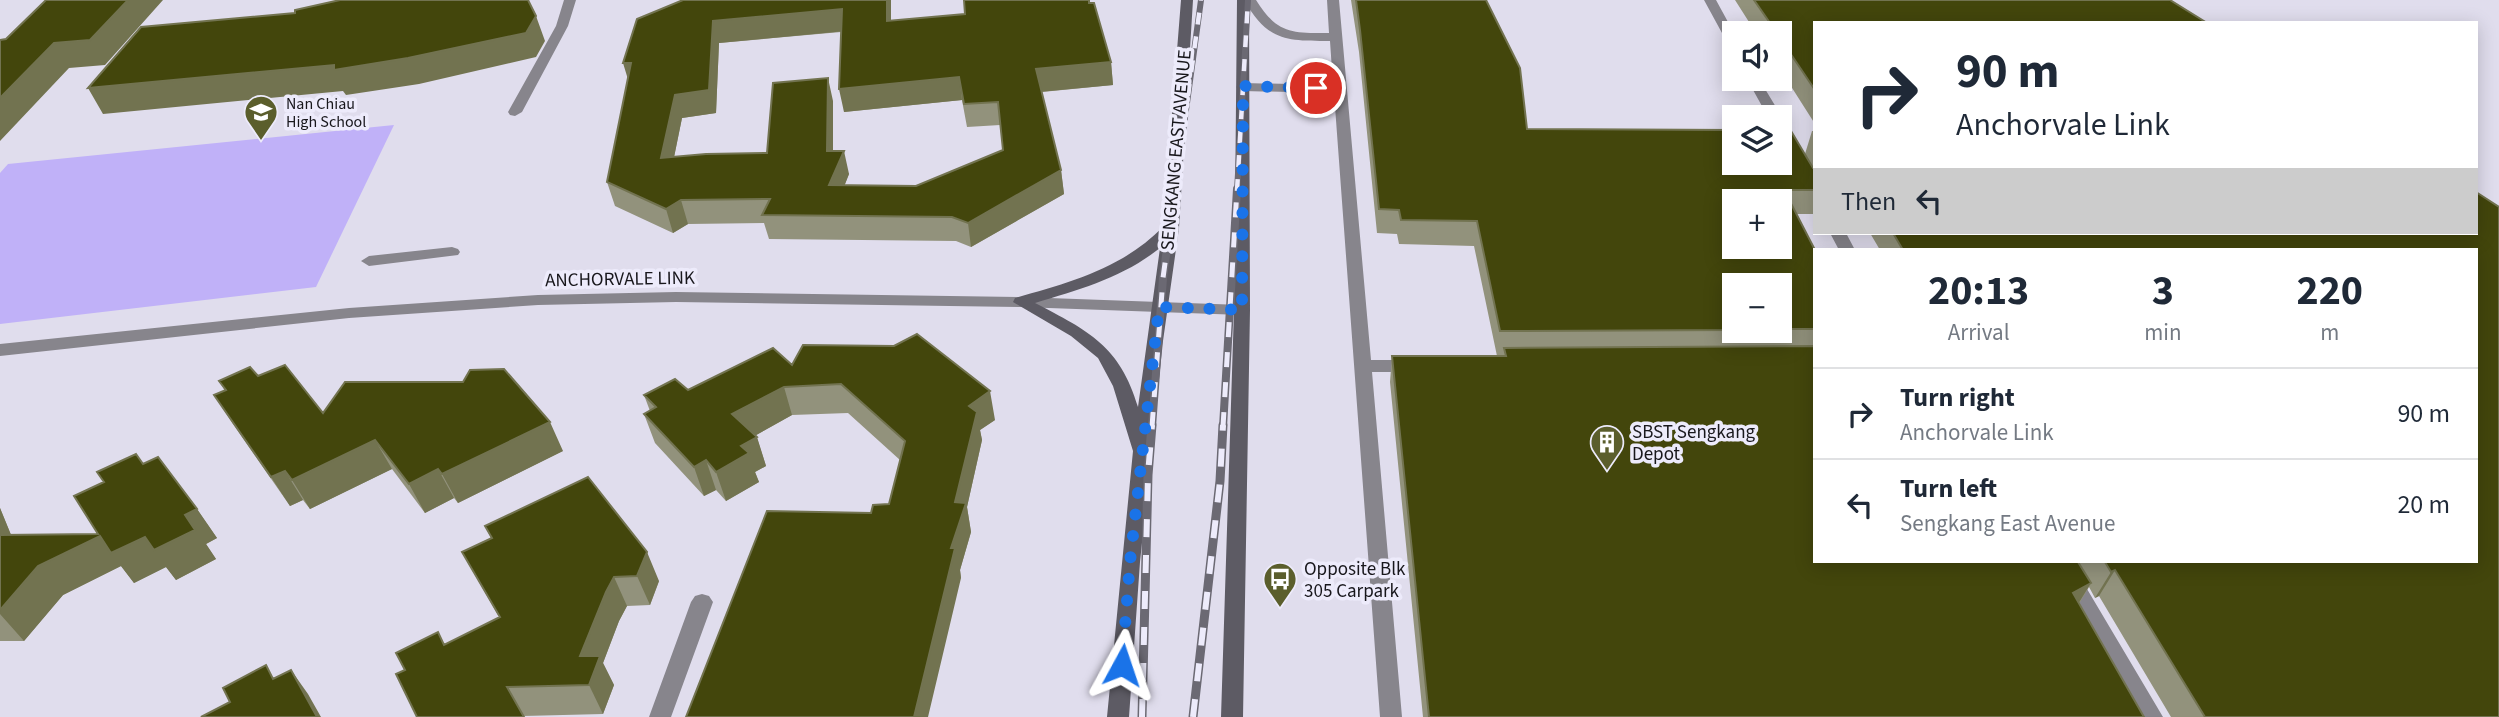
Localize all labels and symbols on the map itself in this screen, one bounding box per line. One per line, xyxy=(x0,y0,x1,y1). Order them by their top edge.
street label: SENGKANG EAST AVENUE xyxy=(1154,49,1199,252)
pin xyxy=(1286,58,1346,118)
school or university icon: Nan Chiau High School xyxy=(242,93,280,142)
place label: Nan Chiau High School xyxy=(286,93,366,133)
street label: ANCHORVALE LINK xyxy=(545,265,695,294)
place label: SBST Sengkang Depot xyxy=(1632,419,1756,468)
building icon: SBST Sengkang Depot xyxy=(1588,423,1626,472)
place label: Opposite Blk 305 Carpark xyxy=(1304,556,1406,605)
bus stop icon: Opposite Blk 305 Carpark xyxy=(1261,560,1299,609)
position arrow xyxy=(1085,628,1159,702)

